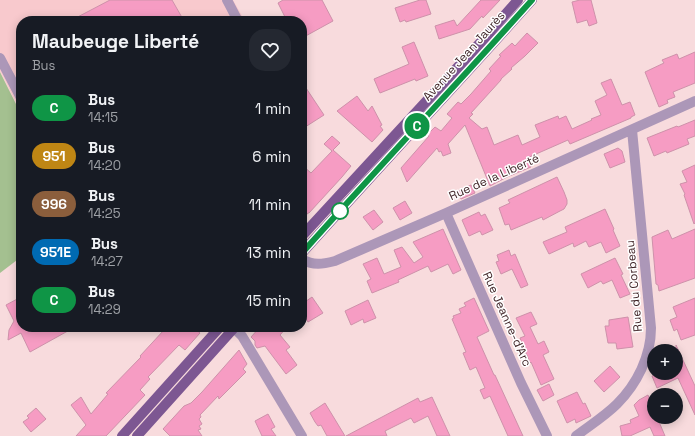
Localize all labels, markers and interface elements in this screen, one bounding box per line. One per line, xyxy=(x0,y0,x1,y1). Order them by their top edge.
street label: Avenue Jean Jaurès xyxy=(419,8,509,104)
text: Maubeuge Liberté xyxy=(32,29,199,54)
button: heart xyxy=(249,29,291,71)
text: Bus xyxy=(32,57,55,74)
text: Bus xyxy=(88,90,115,109)
text: C xyxy=(49,99,59,117)
text: 1 min xyxy=(255,99,291,118)
text: 14:15 xyxy=(88,109,118,126)
line badge: C xyxy=(404,113,430,139)
text: C xyxy=(412,117,422,135)
text: Bus xyxy=(88,138,115,157)
text: 951 xyxy=(42,147,66,165)
text: 6 min xyxy=(252,147,291,166)
street label: Rue de la Liberté xyxy=(446,150,542,204)
text: 14:20 xyxy=(88,157,121,174)
text: Bus xyxy=(88,186,115,205)
text: 996 xyxy=(41,195,67,213)
text: 11 min xyxy=(249,195,291,214)
unlabelled marker xyxy=(331,202,349,220)
text: 14:25 xyxy=(88,205,120,222)
text: Bus xyxy=(91,234,118,253)
street label: Rue du Corbeau xyxy=(622,240,646,332)
text: 951E xyxy=(40,243,71,261)
text: 13 min xyxy=(246,243,291,262)
text: 14:27 xyxy=(91,253,123,270)
street label: Rue Jeanne-d'Arc xyxy=(479,269,535,369)
text: Bus xyxy=(88,282,115,301)
text: C xyxy=(49,291,59,309)
text: 15 min xyxy=(246,291,291,310)
text: 14:29 xyxy=(88,301,121,318)
map controls xyxy=(647,344,683,424)
button: + xyxy=(647,344,683,380)
button: − xyxy=(647,388,683,424)

